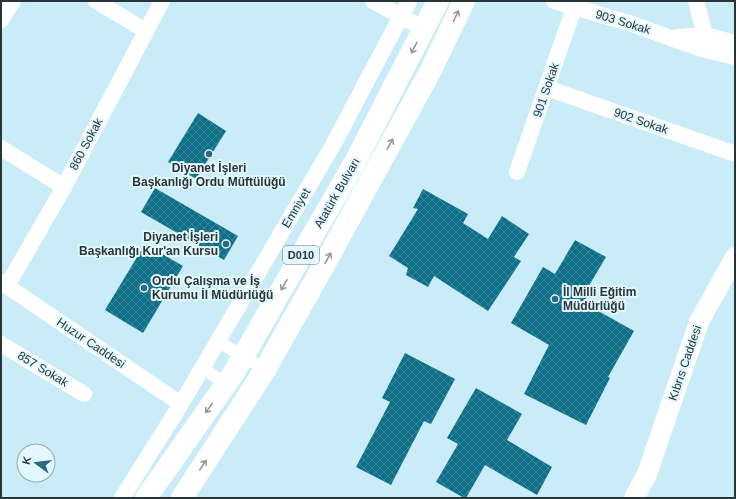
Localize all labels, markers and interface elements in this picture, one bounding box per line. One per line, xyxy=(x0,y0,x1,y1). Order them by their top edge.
street label: 903 Sokak xyxy=(594,7,653,37)
one-way arrow xyxy=(453,11,460,23)
one-way arrow xyxy=(410,42,417,54)
street label: 901 Sokak xyxy=(530,60,562,119)
street label: 902 Sokak xyxy=(612,105,671,137)
street label: 860 Sokak xyxy=(67,115,106,172)
one-way arrow xyxy=(387,138,395,150)
marker: Diyanet İşleri Başkanlığı Ordu Müftülüğü xyxy=(204,149,214,159)
street label: Atatürk Bulvarı xyxy=(311,155,363,231)
place label: Diyanet İşleri Başkanlığı Ordu Müftülüğü xyxy=(132,160,286,189)
street label: Emniyet xyxy=(279,185,314,230)
place label: Diyanet İşleri Başkanlığı Kur'an Kursu xyxy=(79,229,218,258)
marker: Diyanet İşleri Başkanlığı Kur'an Kursu xyxy=(221,239,231,249)
road number: D010 xyxy=(283,246,319,264)
one-way arrow xyxy=(325,252,332,264)
place label: Ordu Çalışma ve İş Kurumu İl Müdürlüğü xyxy=(152,273,273,302)
one-way arrow xyxy=(280,279,288,291)
marker: Ordu Çalışma ve İş Kurumu İl Müdürlüğü xyxy=(139,283,149,293)
place label: İl Milli Eğitim Müdürlüğü xyxy=(563,284,636,313)
marker: İl Milli Eğitim Müdürlüğü xyxy=(550,294,560,304)
street label: Huzur Caddesi xyxy=(54,315,128,371)
street label: Kıbrıs Caddesi xyxy=(666,324,704,402)
street label: 857 Sokak xyxy=(15,348,72,390)
one-way arrow xyxy=(205,402,213,413)
north arrow xyxy=(16,443,56,483)
text: K xyxy=(20,455,33,466)
one-way arrow xyxy=(199,460,207,471)

